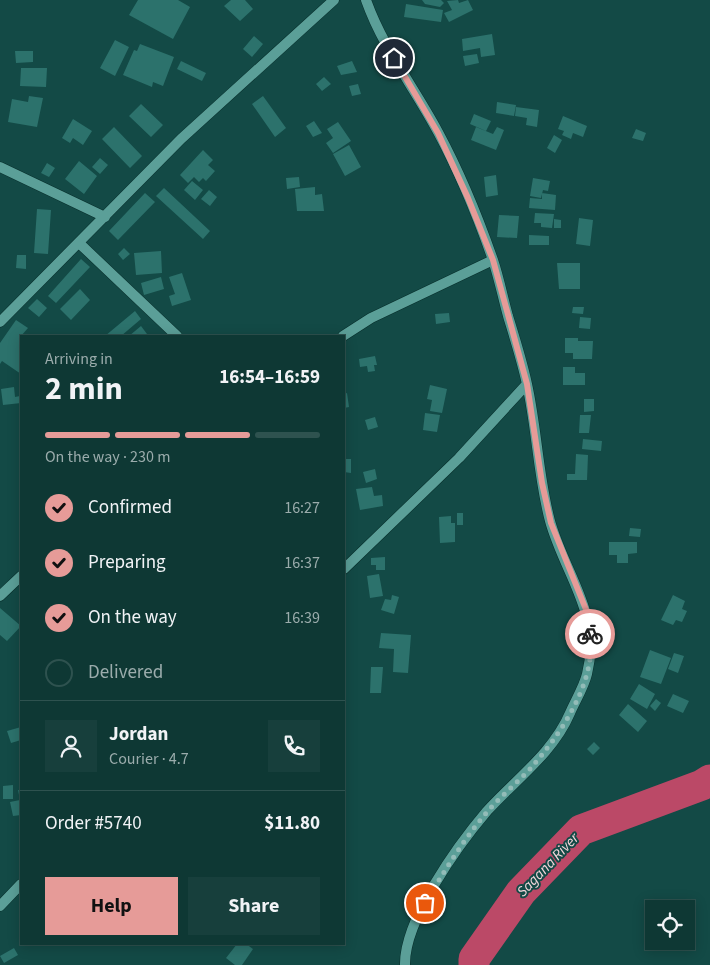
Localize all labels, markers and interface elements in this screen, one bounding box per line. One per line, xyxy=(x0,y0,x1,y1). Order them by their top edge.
pin xyxy=(373,37,415,79)
icon: home xyxy=(380,44,408,72)
text: Arriving in xyxy=(45,348,113,370)
text: 16:54–16:59 xyxy=(219,364,320,391)
text: 2 min xyxy=(45,366,123,412)
text: On the way · 230 m xyxy=(45,446,170,468)
icon: check xyxy=(45,494,73,522)
text: Confirmed xyxy=(88,494,172,521)
text: 16:27 xyxy=(284,497,320,519)
icon: check xyxy=(45,549,73,577)
text: Preparing xyxy=(88,549,166,576)
text: 16:37 xyxy=(284,552,320,574)
icon: check xyxy=(45,604,73,632)
text: On the way xyxy=(88,604,177,631)
text: 16:39 xyxy=(284,607,320,629)
courier xyxy=(565,609,615,659)
icon: bike xyxy=(576,620,604,648)
text: Delivered xyxy=(88,659,163,686)
button: person xyxy=(45,720,97,772)
button: phone xyxy=(268,720,320,772)
text: Jordan xyxy=(109,721,168,748)
text: Courier · 4.7 xyxy=(109,748,189,770)
text: Order #5740 xyxy=(45,810,142,837)
text: $11.80 xyxy=(264,810,320,837)
water label: Sagana River xyxy=(512,828,584,902)
button: Help xyxy=(45,877,178,935)
button: Share xyxy=(188,877,320,935)
pin xyxy=(404,882,446,924)
icon: bag xyxy=(411,889,439,917)
map controls xyxy=(645,900,695,950)
button: locate xyxy=(645,900,695,950)

